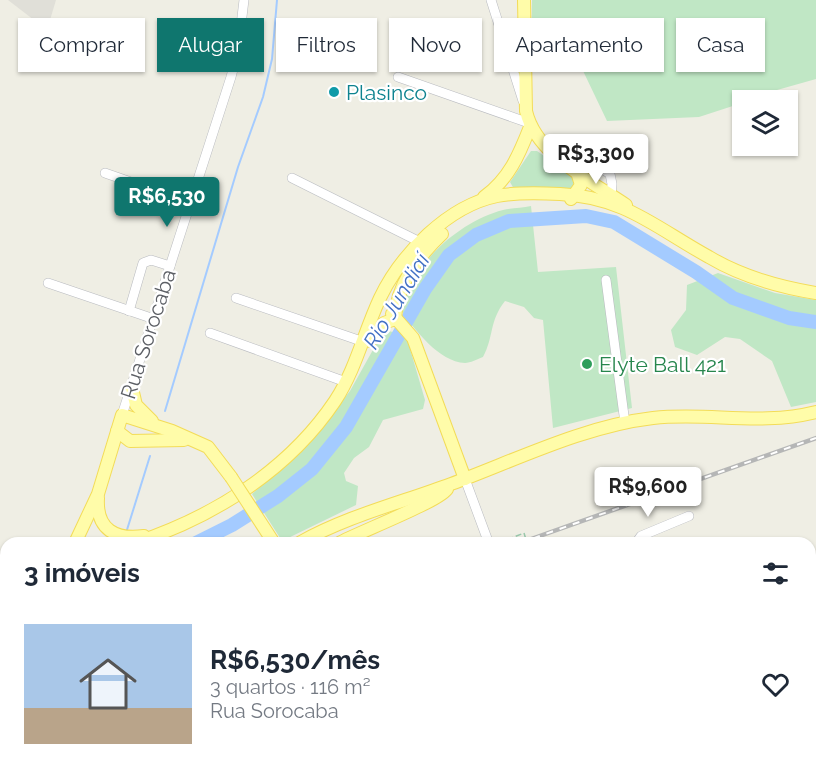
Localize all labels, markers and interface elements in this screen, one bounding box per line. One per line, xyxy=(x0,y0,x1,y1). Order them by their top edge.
chip: Comprar xyxy=(18,18,145,72)
chip: Alugar xyxy=(157,18,264,72)
chip: Filtros xyxy=(276,18,377,72)
chip: Novo xyxy=(389,18,482,72)
chip: Apartamento xyxy=(494,18,664,72)
chip: Casa xyxy=(676,18,765,72)
place label: Plasinco xyxy=(346,80,427,105)
marker: Plasinco xyxy=(327,85,341,99)
map controls xyxy=(732,90,798,156)
button: layers xyxy=(732,90,798,156)
pin: R$3,300 xyxy=(541,134,651,185)
text: R$3,300 xyxy=(557,141,635,165)
pin: R$6,530 xyxy=(112,177,222,228)
text: R$6,530 xyxy=(128,184,206,208)
water label: Rio Jundiaí xyxy=(357,247,436,353)
street label: Rua Sorocaba xyxy=(115,266,181,402)
place label: Elyte Ball 421 xyxy=(599,352,726,377)
marker: Elyte Ball 421 xyxy=(580,357,594,371)
pin: R$9,600 xyxy=(593,467,703,518)
text: R$9,600 xyxy=(608,474,688,498)
icon: filters xyxy=(759,557,792,590)
text: 3 imóveis xyxy=(24,558,140,588)
text: R$6,530/mês xyxy=(210,645,380,675)
icon: home xyxy=(72,648,144,720)
icon: heart xyxy=(759,668,792,701)
text: 3 quartos · 116 m² xyxy=(210,675,370,699)
text: Rua Sorocaba xyxy=(210,699,339,723)

